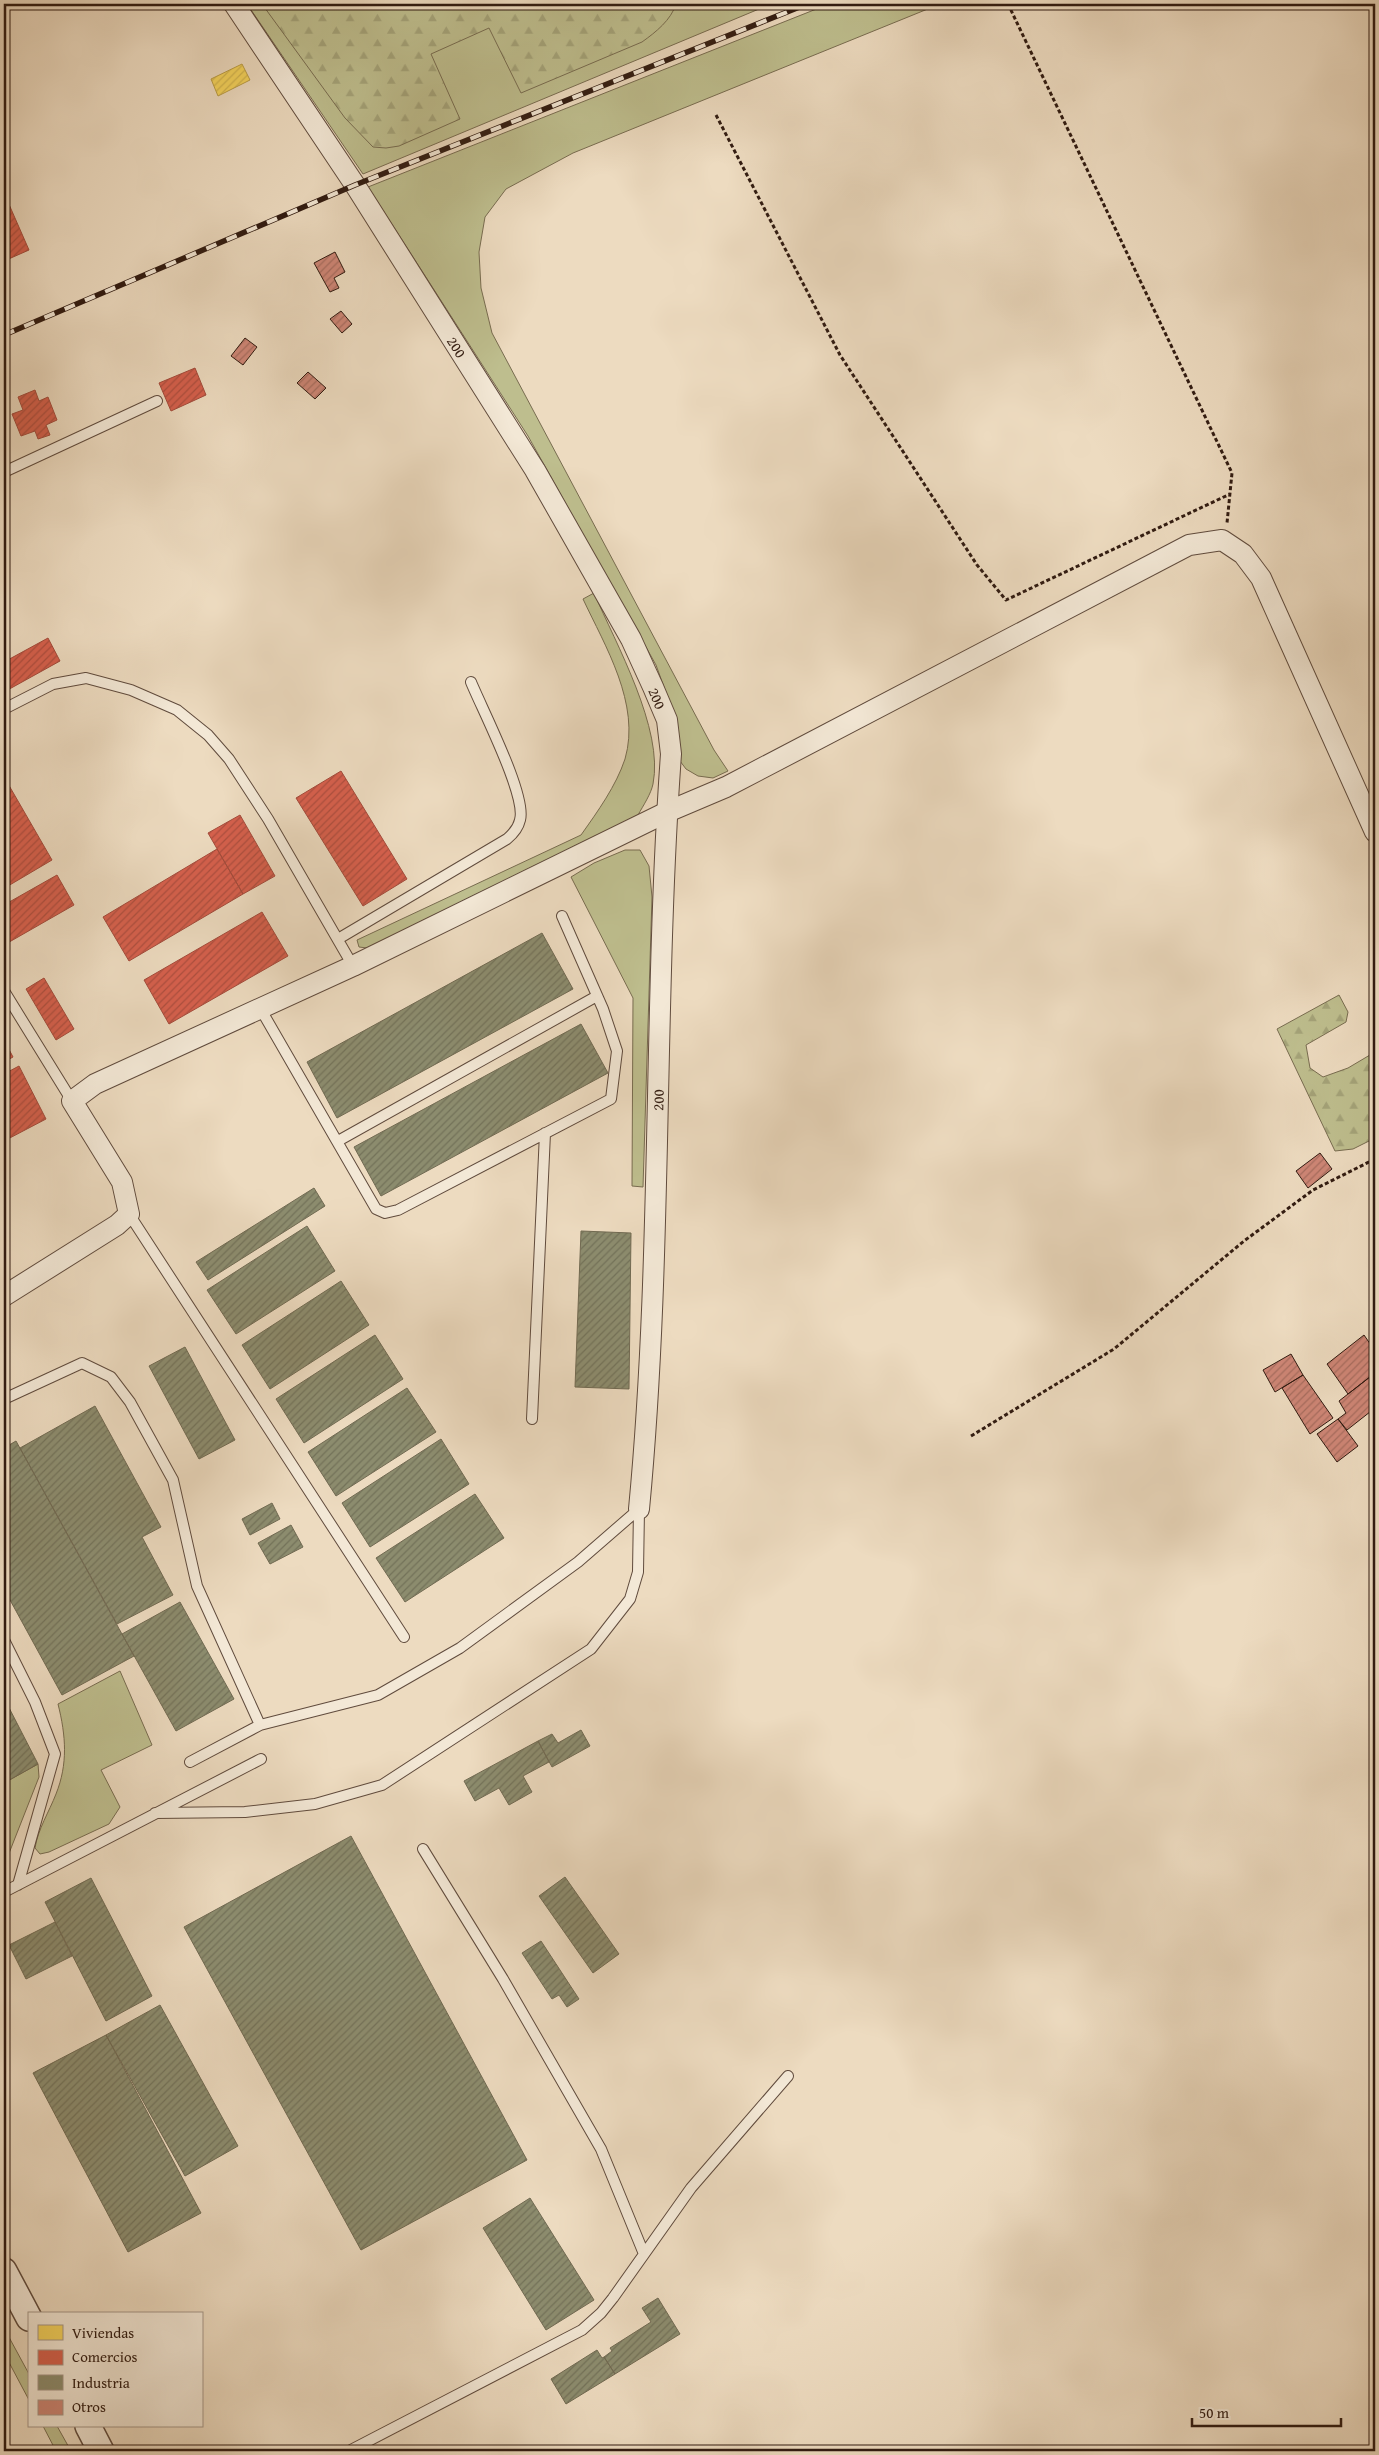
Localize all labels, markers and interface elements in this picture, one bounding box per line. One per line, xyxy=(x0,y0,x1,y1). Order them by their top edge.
street label: 200 xyxy=(442,332,472,362)
street label: 200 xyxy=(644,684,672,712)
street label: 200 xyxy=(647,1089,669,1111)
legend xyxy=(28,2312,202,2428)
text: Viviendas xyxy=(72,2322,134,2343)
text: Comercios xyxy=(72,2346,138,2367)
text: Industria xyxy=(72,2372,130,2393)
scale bar xyxy=(1192,2395,1340,2427)
text: Otros xyxy=(72,2396,106,2417)
text: 50 m xyxy=(1199,2402,1230,2423)

